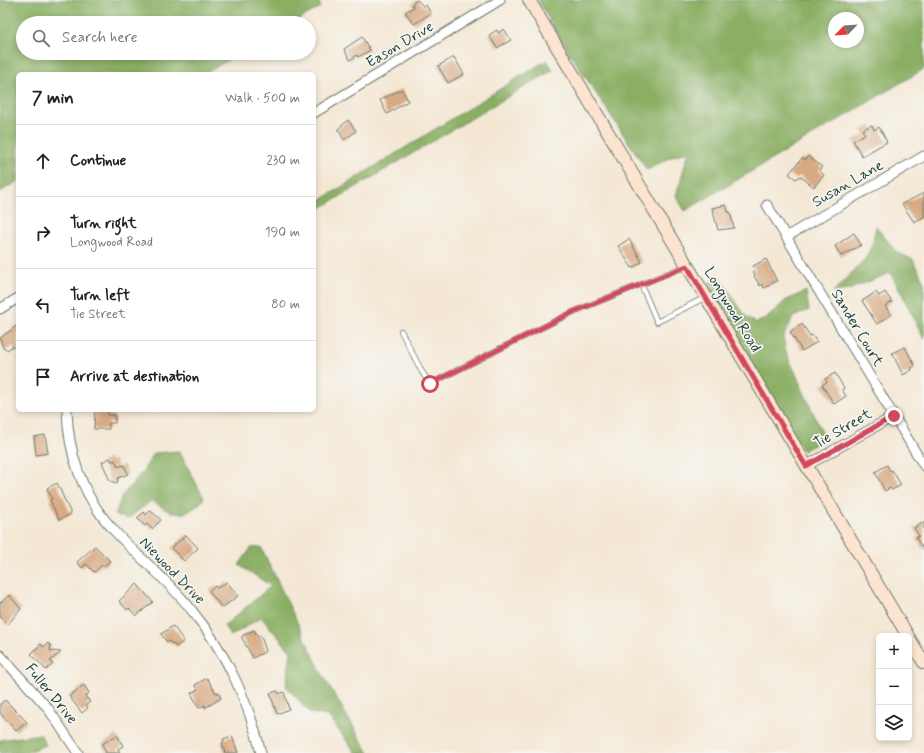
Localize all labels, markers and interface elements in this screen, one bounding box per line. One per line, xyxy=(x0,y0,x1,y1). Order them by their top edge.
north arrow xyxy=(828,12,864,48)
search box xyxy=(16,16,316,60)
street label: Eason Drive xyxy=(363,17,438,73)
icon: search xyxy=(30,27,52,49)
text: Search here xyxy=(62,28,138,48)
text: 7 min xyxy=(32,87,74,109)
text: Walk · 500 m xyxy=(225,90,300,107)
icon: ahead xyxy=(32,150,54,172)
text: Continue xyxy=(70,151,126,171)
text: 230 m xyxy=(266,152,300,169)
street label: Susan Lane xyxy=(809,156,887,212)
text: Turn right xyxy=(70,214,137,234)
icon: right xyxy=(32,222,54,244)
text: 190 m xyxy=(265,224,300,241)
text: Longwood Road xyxy=(70,234,153,251)
street label: Longwood Road xyxy=(698,264,765,357)
text: Turn left xyxy=(70,286,130,306)
street label: Sander Court xyxy=(826,286,888,371)
icon: left xyxy=(32,294,54,316)
text: 80 m xyxy=(271,296,300,313)
text: Tie Street xyxy=(70,306,126,323)
icon: arrive xyxy=(32,366,54,388)
text: Arrive at destination xyxy=(70,367,199,387)
route start xyxy=(421,375,439,393)
street label: Tie Street xyxy=(810,404,876,454)
route end xyxy=(885,407,903,425)
street label: Niewood Drive xyxy=(135,533,209,609)
map controls xyxy=(876,633,912,741)
button: + xyxy=(876,633,912,669)
street label: Fuller Drive xyxy=(20,659,82,729)
button: − xyxy=(876,669,912,705)
button: layers xyxy=(876,705,912,741)

